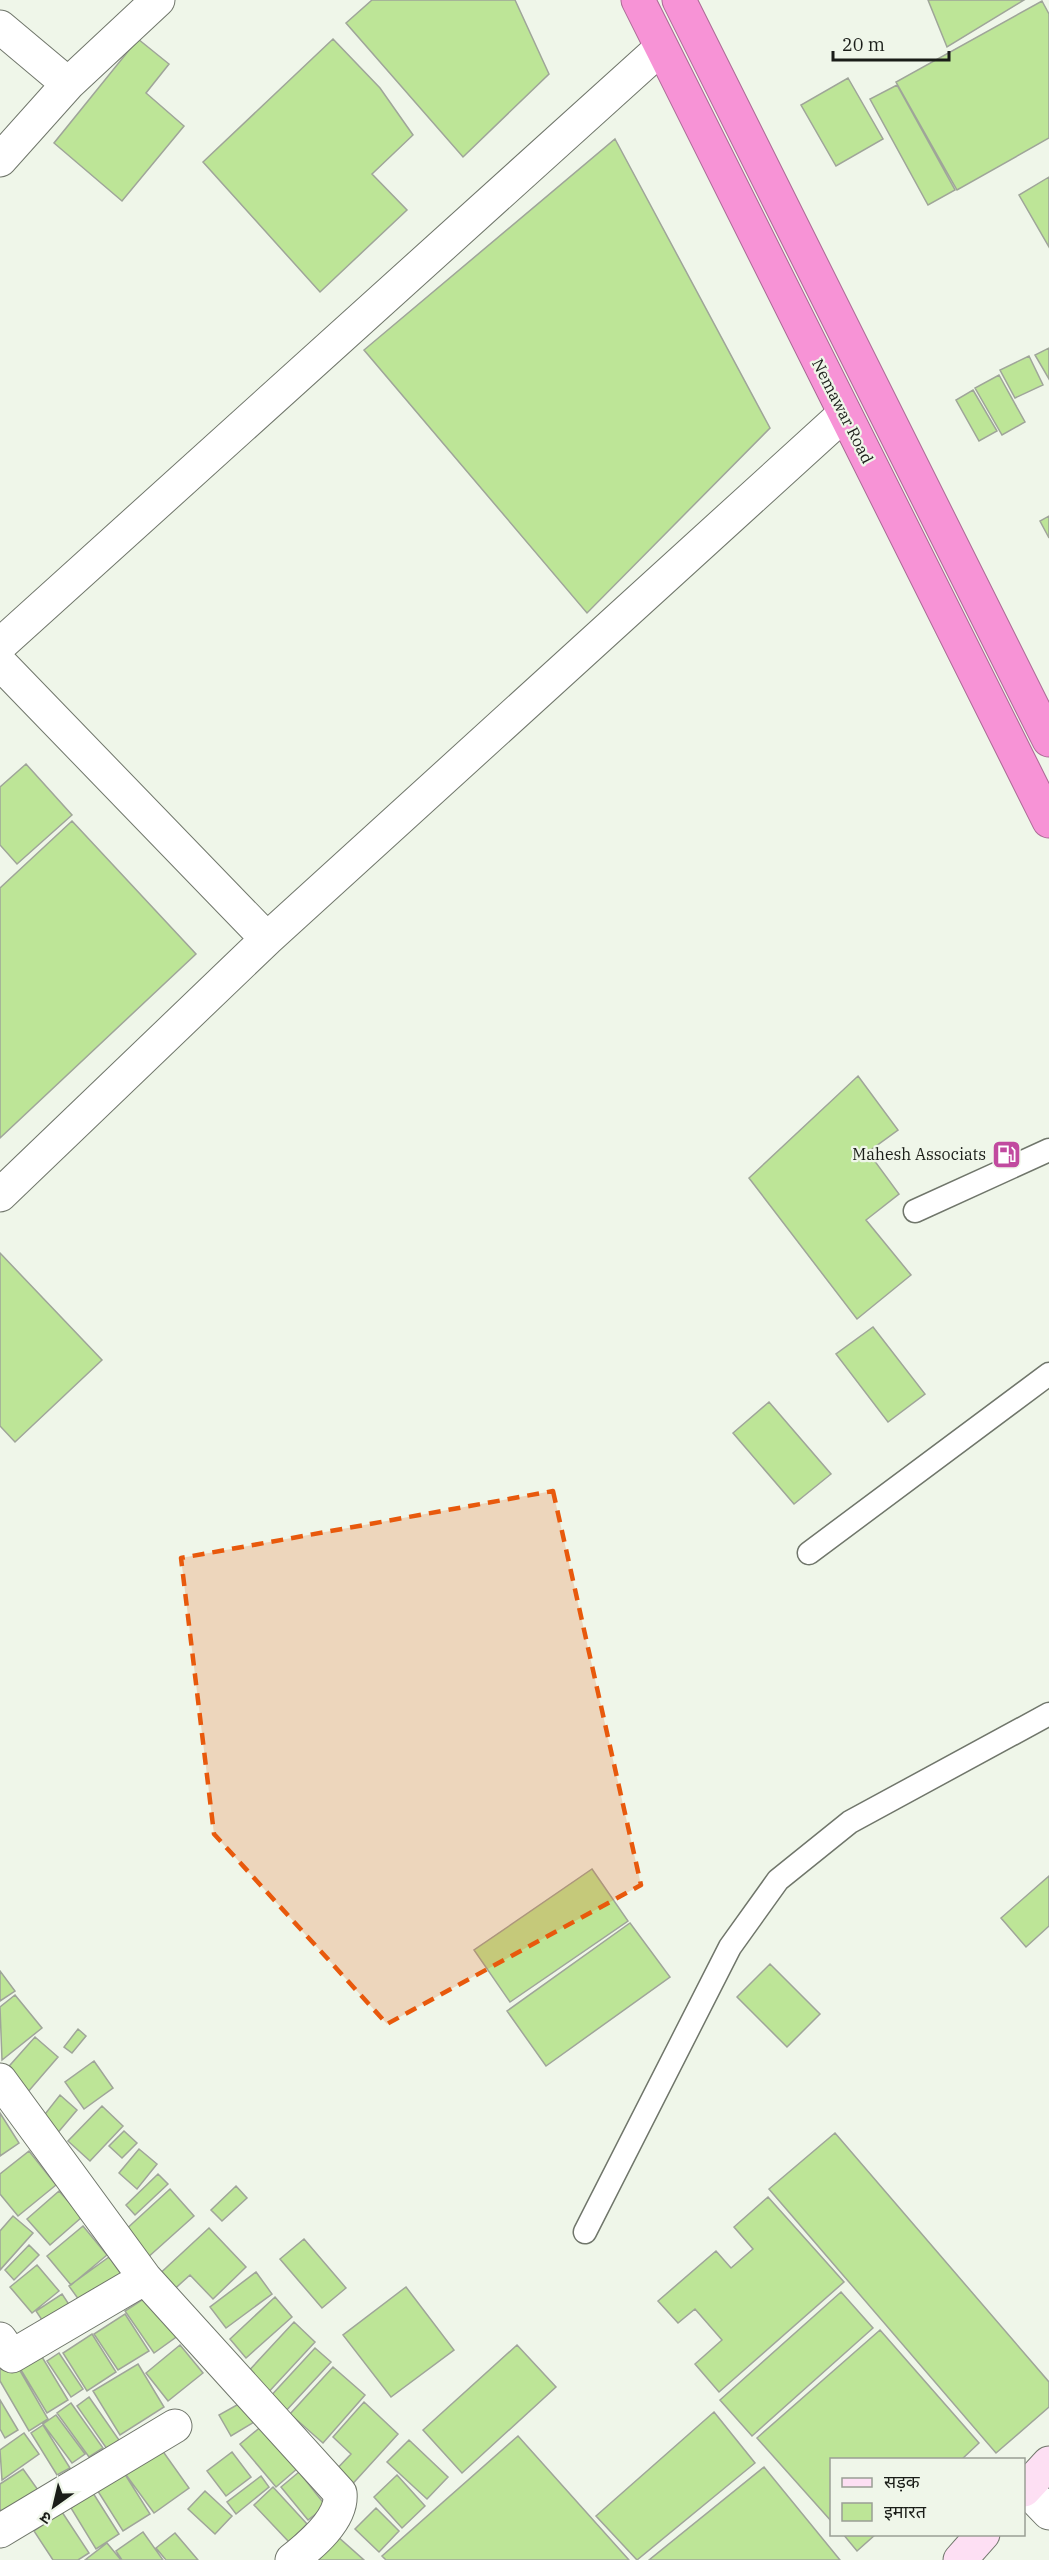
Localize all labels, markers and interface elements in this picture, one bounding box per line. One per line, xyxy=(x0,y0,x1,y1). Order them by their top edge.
scale bar xyxy=(833,24,948,62)
text: 20 m xyxy=(842,33,885,56)
street label: Nemawar Road xyxy=(808,355,878,467)
fuel station icon: Mahesh Associats xyxy=(991,1138,1023,1170)
place label: Mahesh Associats xyxy=(852,1144,986,1164)
legend xyxy=(830,2458,1025,2536)
text: सड़क xyxy=(884,2470,921,2493)
north arrow xyxy=(24,2476,84,2536)
text: इमारत xyxy=(884,2500,927,2523)
text: उ xyxy=(36,2507,55,2529)

